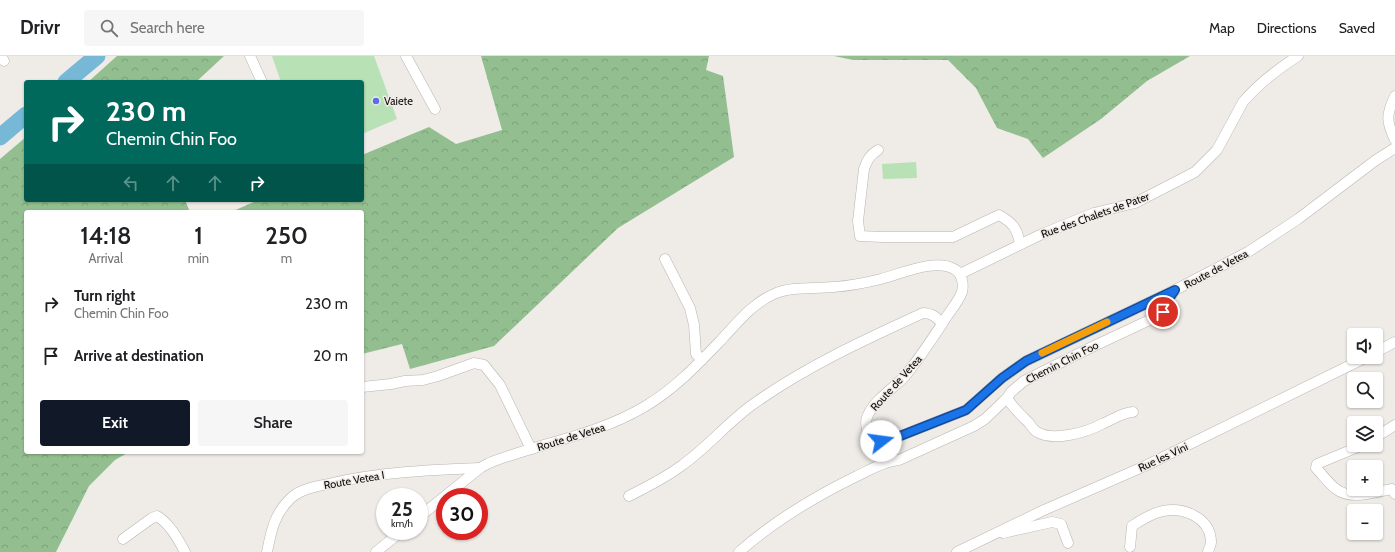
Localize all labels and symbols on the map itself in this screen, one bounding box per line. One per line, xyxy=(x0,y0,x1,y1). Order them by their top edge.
place label: Vaiete xyxy=(384,94,413,108)
marker: Vaiete xyxy=(371,96,381,106)
street label: Rue des Chalets de Pater xyxy=(1039,189,1152,241)
street label: Route de Vetea xyxy=(1182,246,1251,292)
pin xyxy=(1146,295,1180,329)
street label: Chemin Chin Foo xyxy=(1023,338,1101,386)
street label: Route de Vetea xyxy=(867,352,925,414)
street label: Route de Vetea xyxy=(535,420,607,454)
position arrow xyxy=(860,420,902,462)
street label: Rue les Vini xyxy=(1136,439,1190,475)
street label: Route Vetea I xyxy=(322,468,386,492)
speed limit sign: 30 xyxy=(436,488,488,540)

